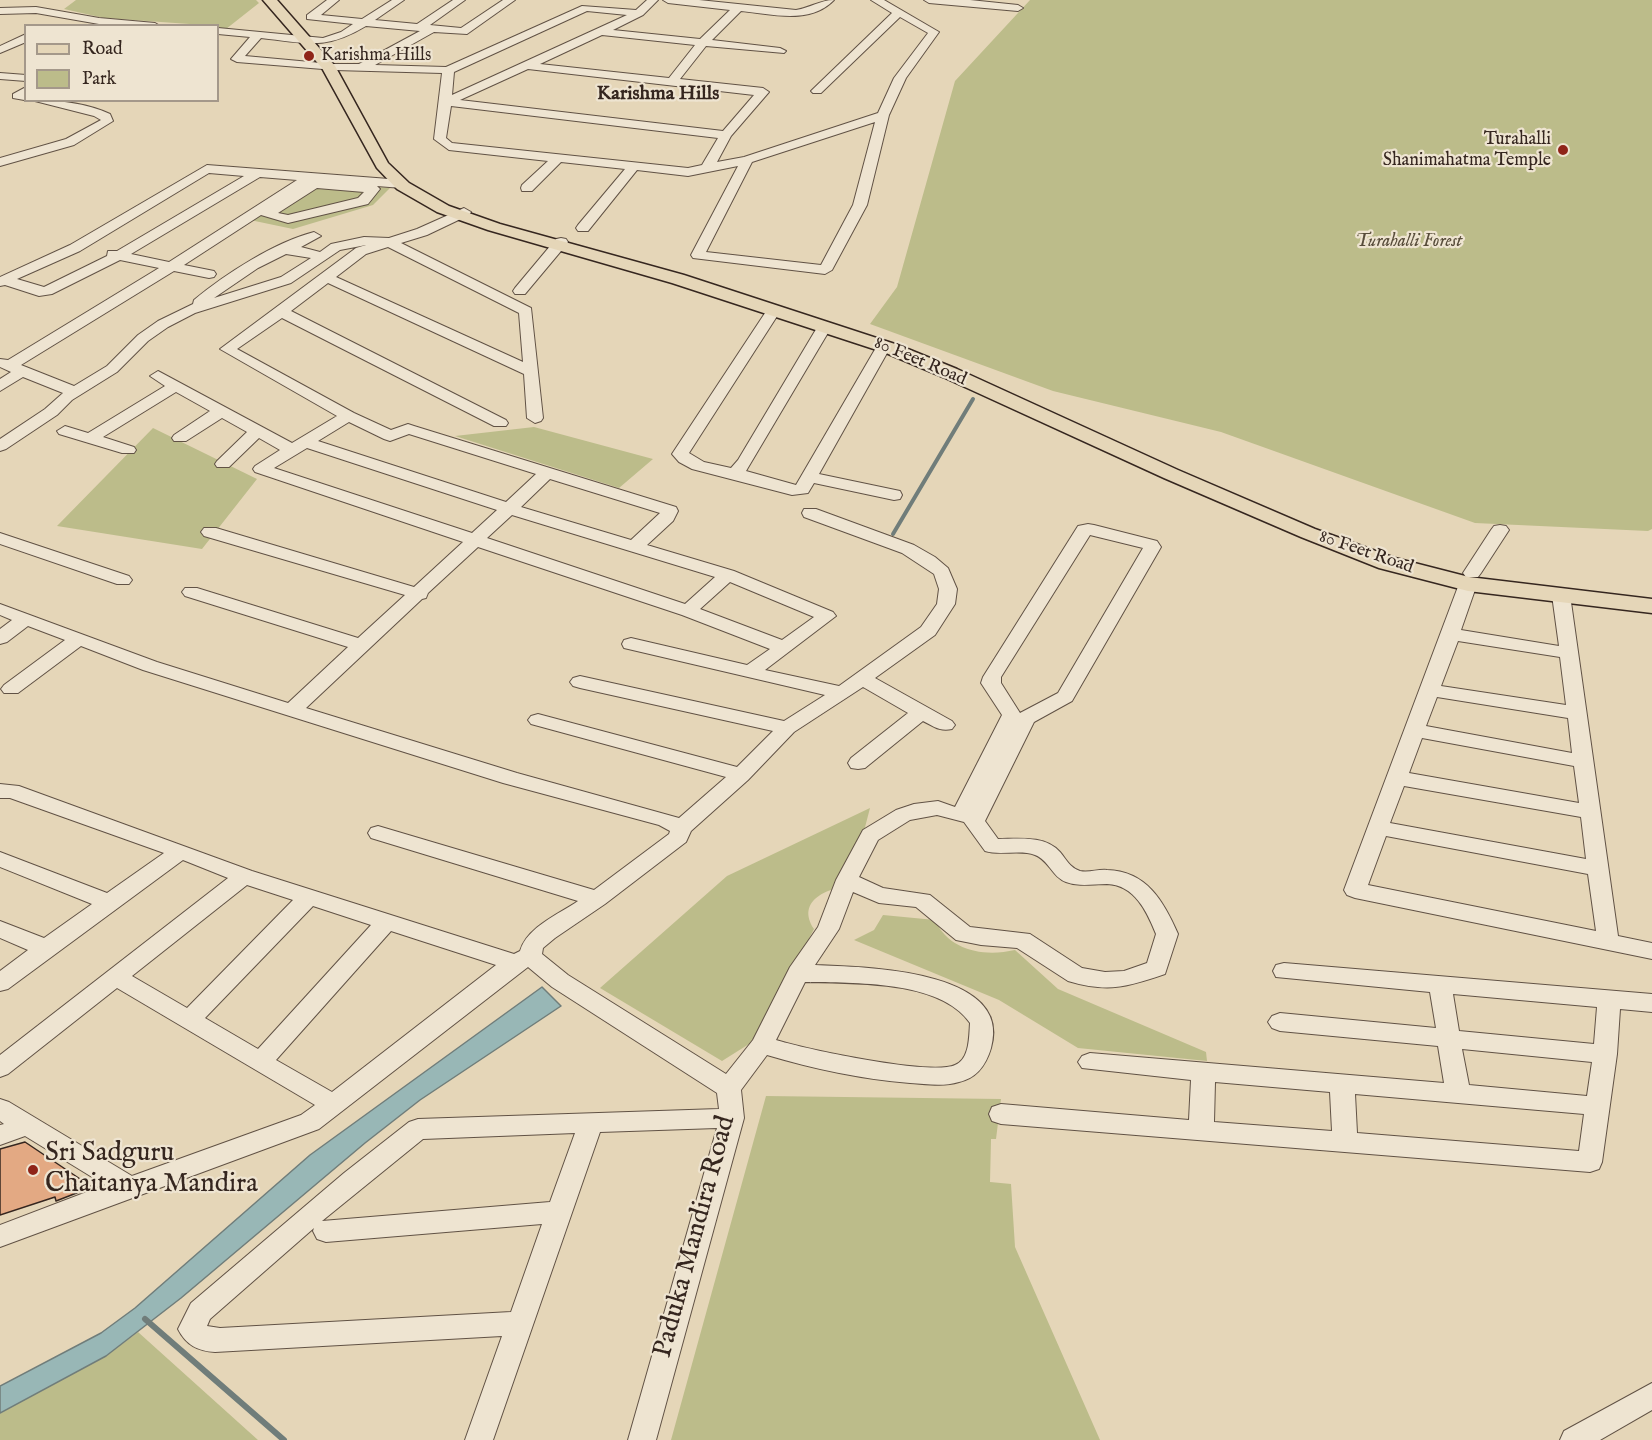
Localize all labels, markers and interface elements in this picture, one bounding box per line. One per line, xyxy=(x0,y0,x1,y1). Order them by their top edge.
legend xyxy=(24,24,219,102)
text: Road xyxy=(82,38,123,61)
place label: Karishma Hills xyxy=(321,45,431,67)
marker: Karishma Hills xyxy=(302,49,316,63)
text: Park xyxy=(82,68,116,91)
district label: Karishma Hills xyxy=(597,83,719,107)
place label: Turahalli Shanimahatma Temple xyxy=(1383,129,1551,172)
marker: Turahalli Shanimahatma Temple xyxy=(1556,143,1570,157)
park label: Turahalli Forest xyxy=(1356,231,1462,253)
street label: 80 Feet Road xyxy=(870,333,970,391)
street label: 80 Feet Road xyxy=(1316,527,1416,579)
street label: Paduka Mandira Road xyxy=(648,1113,744,1361)
place label: Sri Sadguru Chaitanya Mandira xyxy=(45,1138,258,1201)
marker: Sri Sadguru Chaitanya Mandira xyxy=(26,1163,40,1177)

